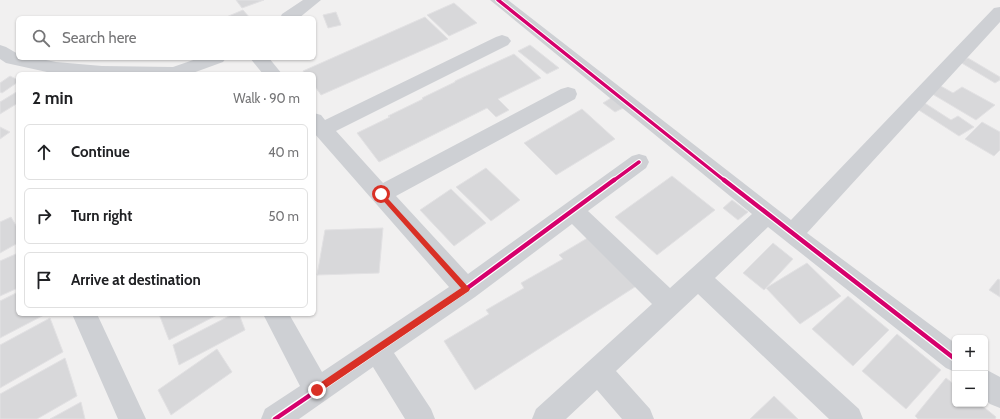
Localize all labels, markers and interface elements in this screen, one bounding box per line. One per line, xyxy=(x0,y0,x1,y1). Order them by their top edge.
search box xyxy=(16,16,316,60)
icon: search xyxy=(30,27,52,49)
text: Search here xyxy=(62,29,137,47)
text: 2 min xyxy=(32,88,73,108)
text: Walk · 90 m xyxy=(233,90,300,106)
icon: ahead xyxy=(33,141,55,163)
text: Continue xyxy=(71,143,130,161)
text: 40 m xyxy=(268,144,299,160)
route start xyxy=(372,185,390,203)
icon: right xyxy=(33,205,55,227)
text: Turn right xyxy=(71,207,132,225)
text: 50 m xyxy=(269,208,299,224)
icon: arrive xyxy=(33,269,55,291)
text: Arrive at destination xyxy=(71,271,201,289)
map controls xyxy=(952,335,988,407)
button: + xyxy=(952,335,988,371)
button: − xyxy=(952,371,988,407)
route end xyxy=(308,381,326,399)

